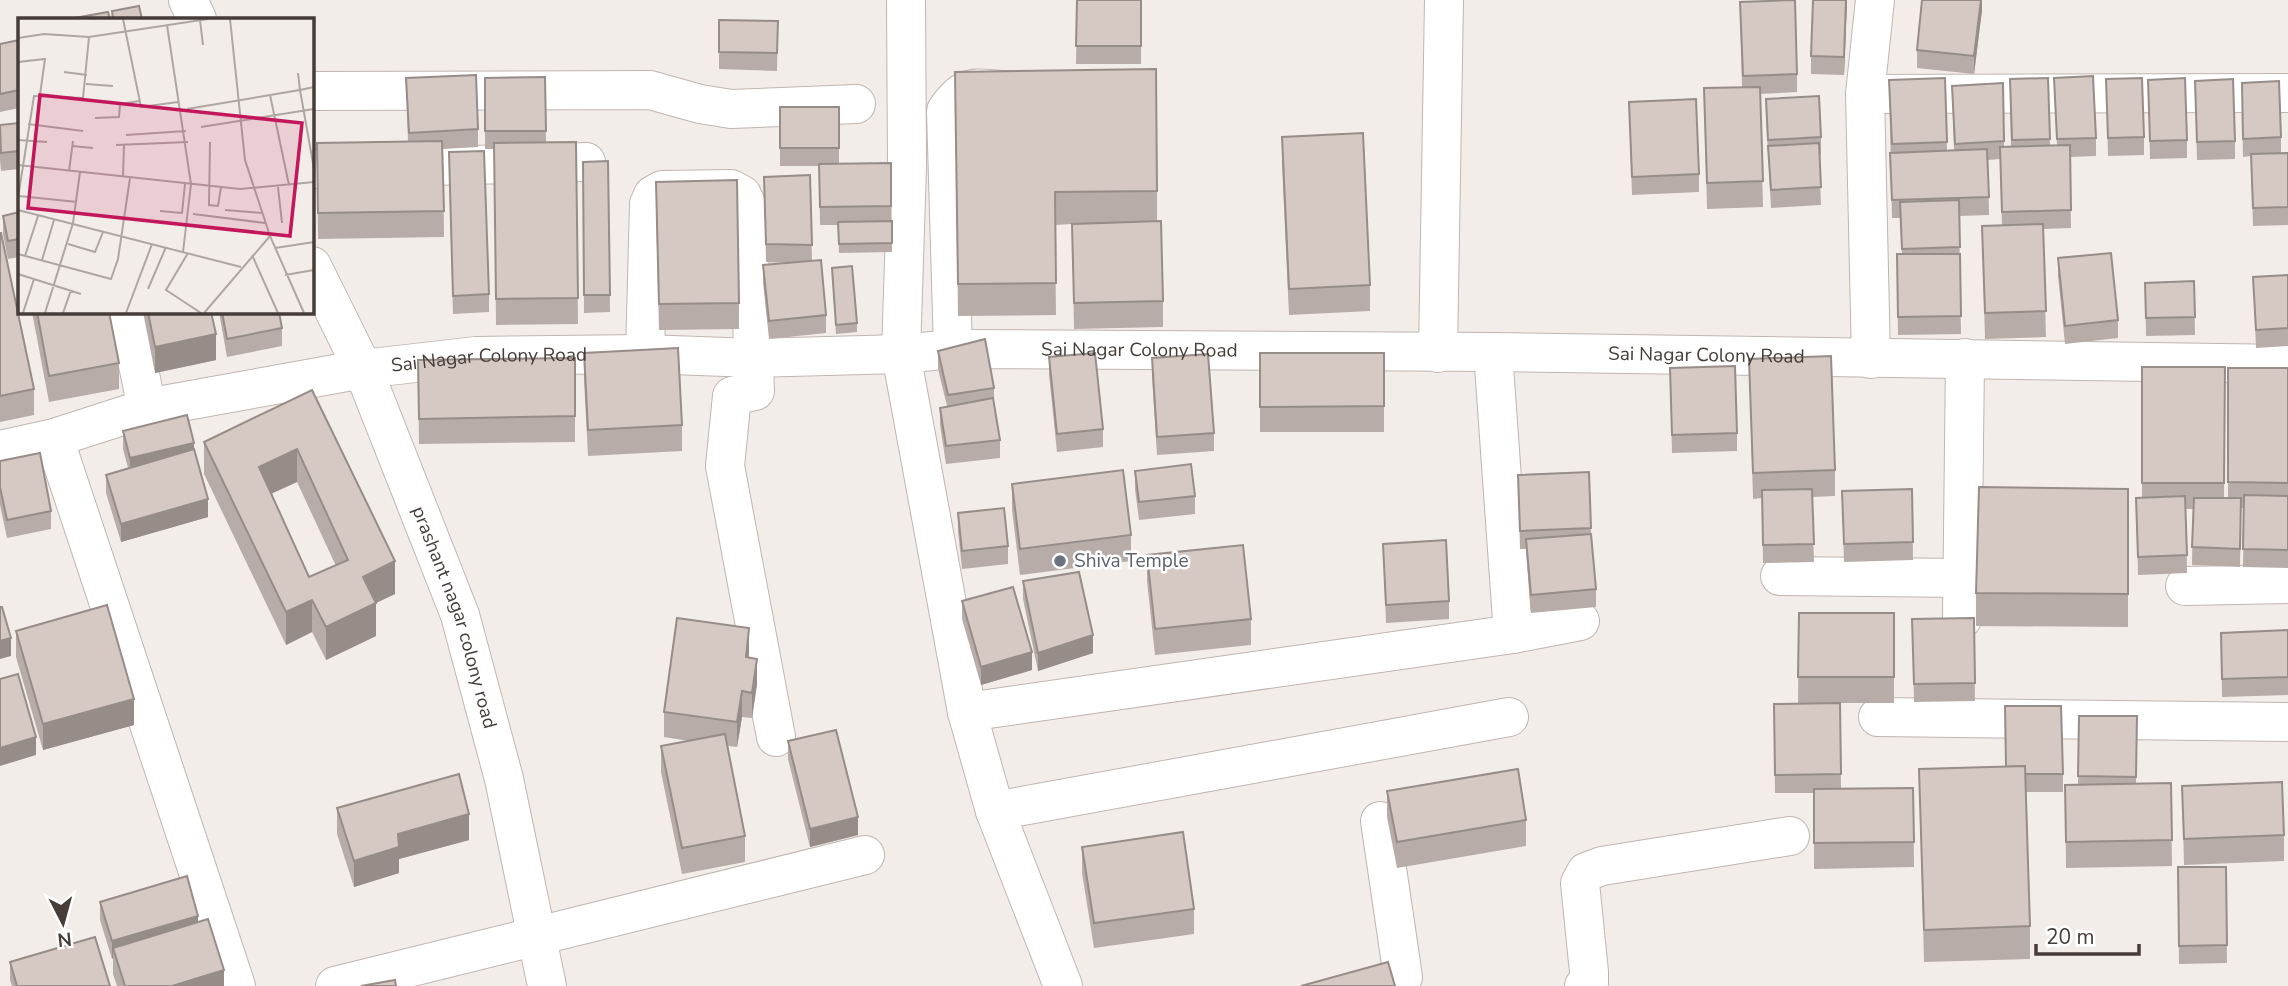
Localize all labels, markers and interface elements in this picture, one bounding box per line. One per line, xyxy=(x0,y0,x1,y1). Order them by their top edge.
inset map xyxy=(18,18,313,313)
street label: Sai Nagar Colony Road xyxy=(1041,336,1238,364)
street label: Sai Nagar Colony Road xyxy=(1608,341,1805,370)
street label: Sai Nagar Colony Road xyxy=(390,342,587,379)
street label: prashant nagar colony road xyxy=(405,502,503,732)
place label: Shiva Temple xyxy=(1074,548,1189,574)
marker: Shiva Temple xyxy=(1052,553,1068,569)
north arrow xyxy=(28,888,98,958)
scale bar xyxy=(2036,912,2139,956)
text: 20 m xyxy=(2046,923,2095,951)
text: N xyxy=(56,925,73,953)

